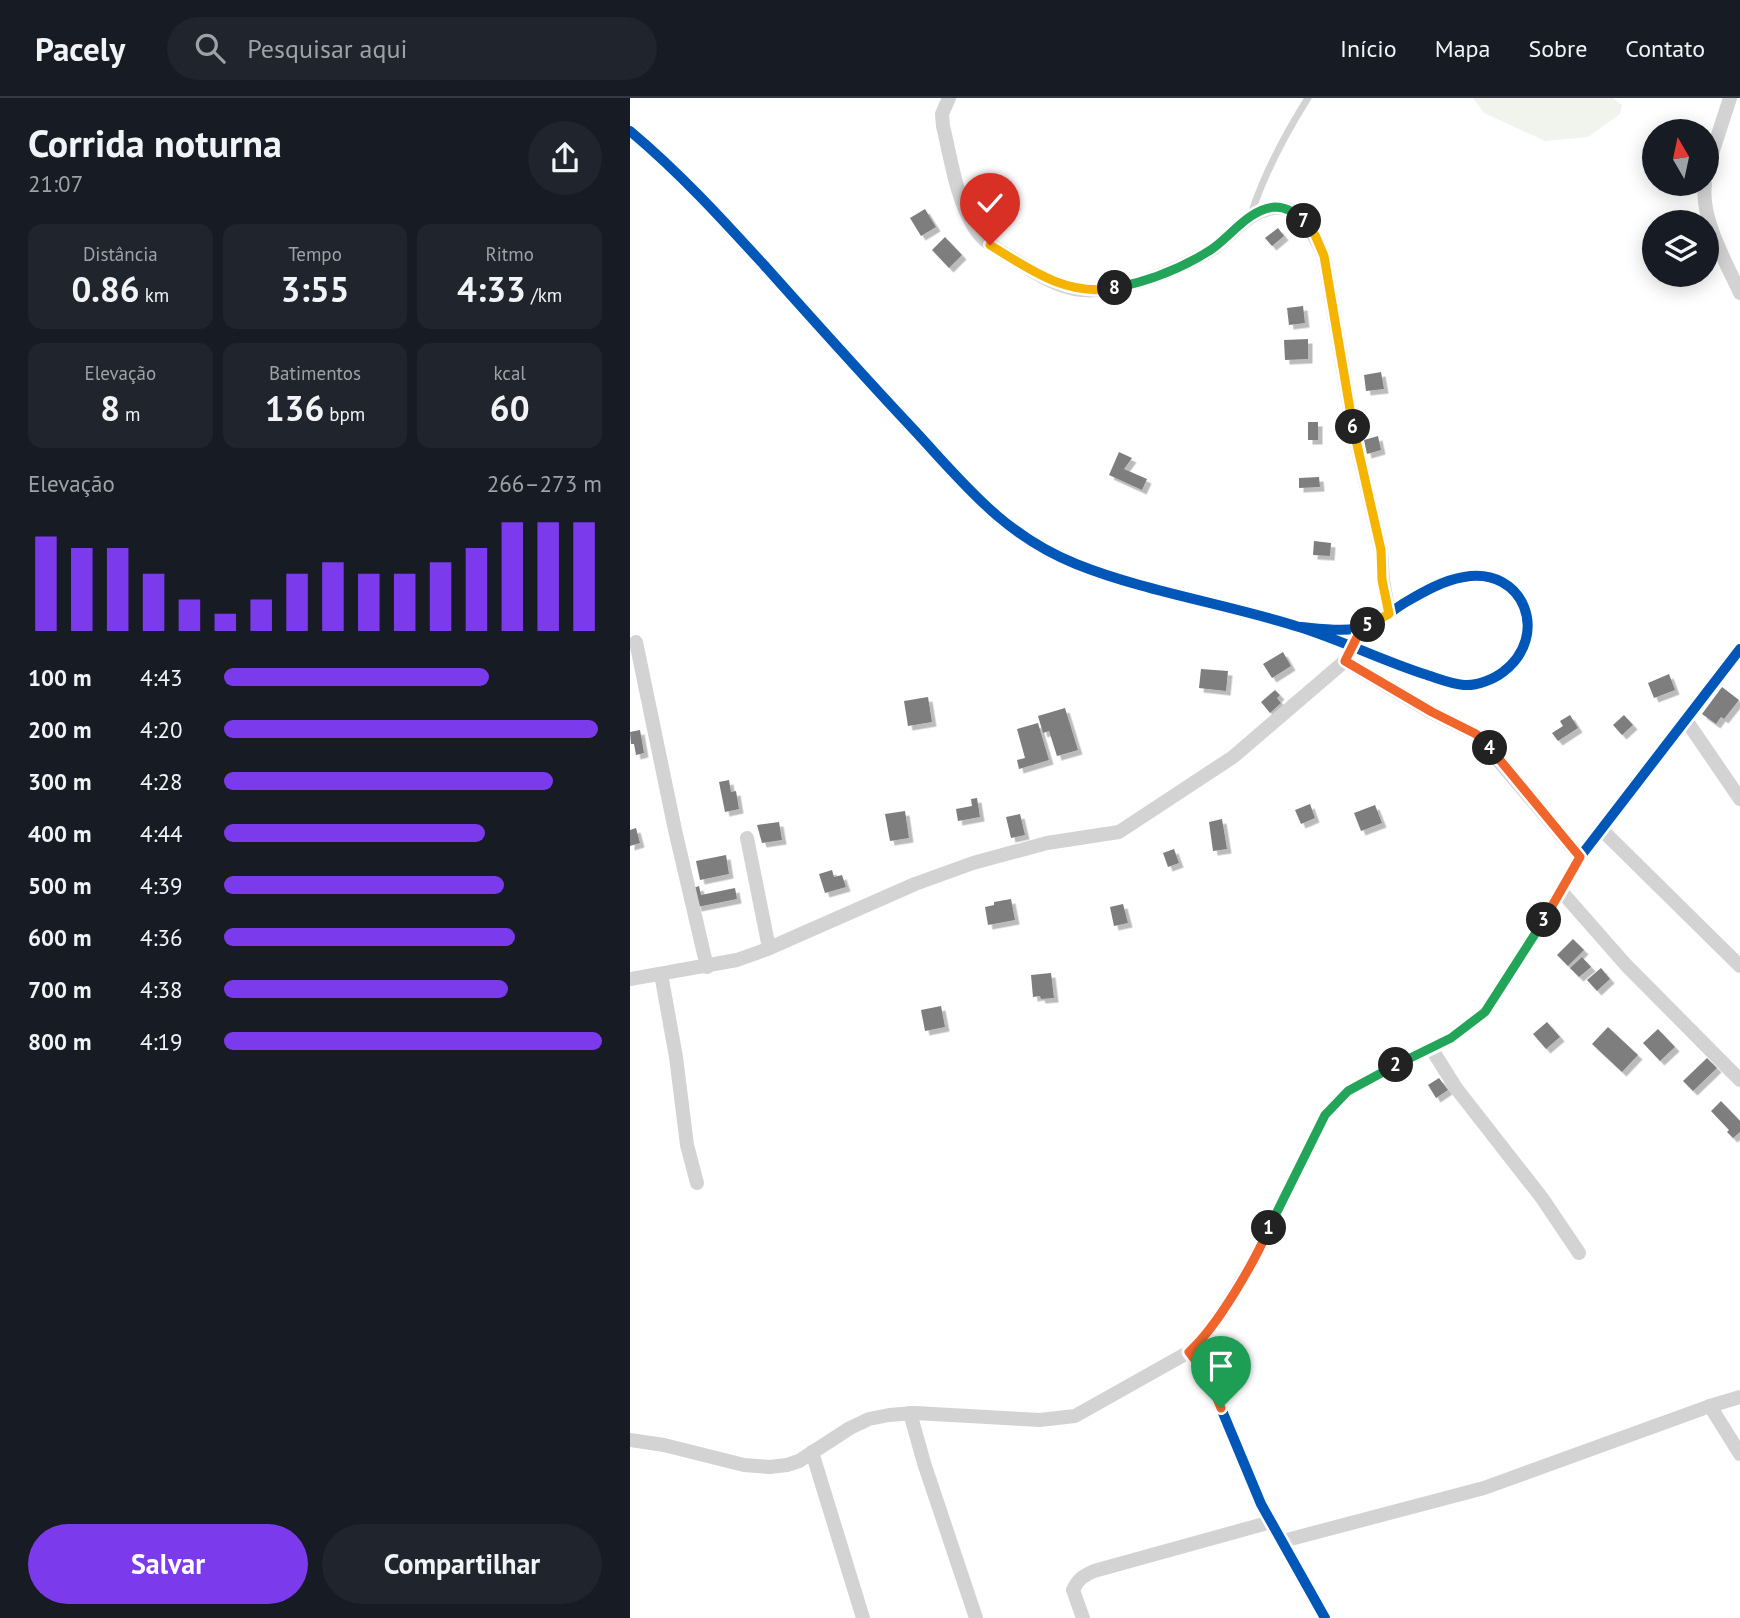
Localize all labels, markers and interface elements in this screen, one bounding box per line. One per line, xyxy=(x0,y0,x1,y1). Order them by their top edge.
search box xyxy=(167,17,657,80)
text: Pacely xyxy=(35,27,125,70)
icon: search xyxy=(191,29,229,67)
text: Pesquisar aqui xyxy=(247,32,407,65)
text: Início xyxy=(1340,33,1397,64)
text: Mapa xyxy=(1435,33,1490,64)
text: Sobre xyxy=(1528,33,1587,64)
text: Contato xyxy=(1625,33,1705,64)
text: Corrida noturna xyxy=(28,118,282,167)
north arrow xyxy=(1642,119,1718,196)
map controls xyxy=(1642,119,1719,287)
button: share xyxy=(528,121,602,195)
text: 21:07 xyxy=(28,169,83,198)
pin xyxy=(960,173,1020,245)
icon: check xyxy=(971,184,1009,222)
pin: 7 xyxy=(1286,204,1322,238)
text: 7 xyxy=(1298,208,1309,232)
button: layers xyxy=(1642,210,1719,287)
text: Distância xyxy=(83,242,158,266)
text: Tempo xyxy=(288,242,342,266)
text: Ritmo xyxy=(485,242,534,266)
text: 0.86 xyxy=(71,266,140,312)
text: 3:55 xyxy=(281,266,349,312)
text: 4:33 xyxy=(457,266,526,312)
pin: 8 xyxy=(1098,270,1133,306)
text: 8 xyxy=(1109,275,1120,299)
text: km xyxy=(140,283,169,307)
text: /km xyxy=(526,283,562,307)
text: Elevação xyxy=(84,361,156,385)
text: Batimentos xyxy=(269,361,361,385)
text: kcal xyxy=(493,361,526,385)
text: 8 xyxy=(100,385,120,431)
text: 136 xyxy=(265,385,324,431)
text: 60 xyxy=(490,385,530,431)
text: m xyxy=(120,402,141,426)
text: bpm xyxy=(324,402,365,426)
pin: 6 xyxy=(1336,410,1370,444)
text: 6 xyxy=(1347,414,1358,438)
text: Elevação xyxy=(28,469,115,498)
text: 266–273 m xyxy=(487,469,602,498)
pin: 5 xyxy=(1350,608,1386,642)
text: 5 xyxy=(1362,612,1373,636)
text: 100 m xyxy=(28,663,91,692)
text: 4:43 xyxy=(140,663,183,692)
text: 200 m xyxy=(28,715,91,744)
text: 4:20 xyxy=(140,715,183,744)
pin: 4 xyxy=(1472,730,1508,766)
text: 4 xyxy=(1484,735,1495,759)
text: 300 m xyxy=(28,767,91,796)
text: 4:28 xyxy=(140,767,183,796)
text: 400 m xyxy=(28,819,91,848)
text: 4:44 xyxy=(140,819,183,848)
text: 500 m xyxy=(28,871,91,900)
text: 4:39 xyxy=(140,871,183,900)
pin: 3 xyxy=(1527,902,1562,938)
text: 3 xyxy=(1538,907,1549,931)
text: 600 m xyxy=(28,923,91,952)
text: 4:36 xyxy=(140,923,183,952)
text: 700 m xyxy=(28,975,91,1004)
text: 4:38 xyxy=(140,975,183,1004)
text: 800 m xyxy=(28,1027,91,1056)
text: 4:19 xyxy=(140,1027,183,1056)
pin: 2 xyxy=(1378,1048,1414,1082)
text: 2 xyxy=(1390,1052,1401,1076)
pin: 1 xyxy=(1252,1210,1286,1246)
text: 1 xyxy=(1263,1215,1274,1239)
pin xyxy=(1191,1336,1251,1408)
icon: arrive xyxy=(1202,1347,1240,1385)
button: Salvar xyxy=(28,1524,308,1604)
button: Compartilhar xyxy=(322,1524,602,1604)

